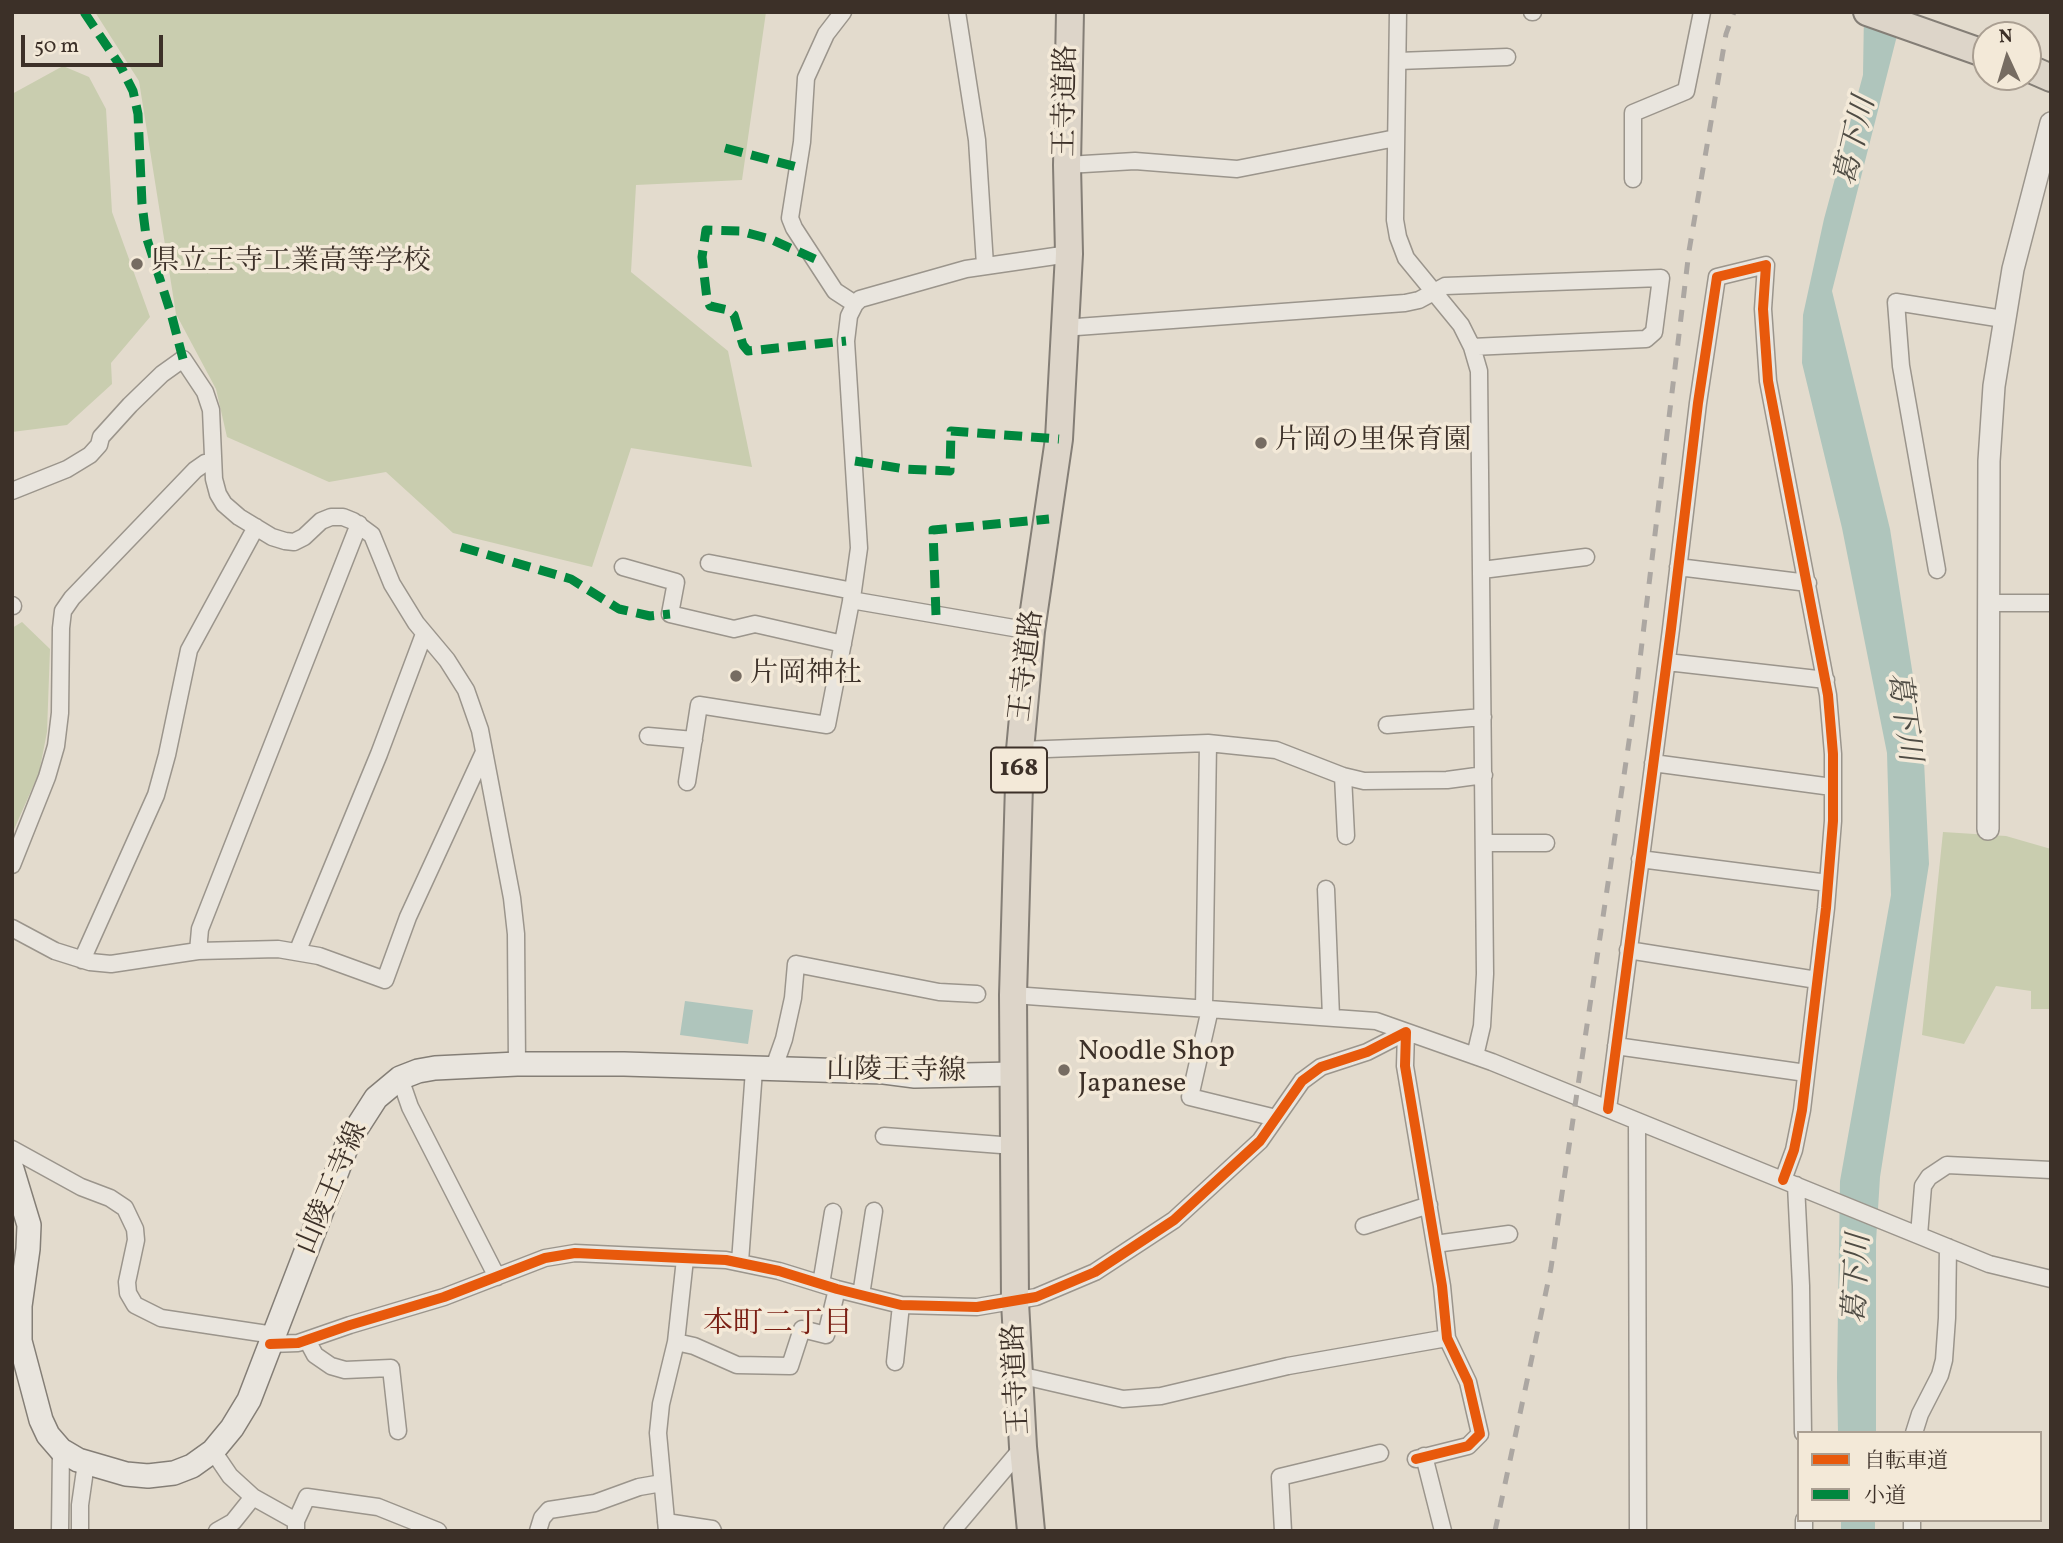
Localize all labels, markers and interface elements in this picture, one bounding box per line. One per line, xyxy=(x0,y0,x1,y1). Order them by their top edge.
scale bar xyxy=(24,21,166,65)
north arrow xyxy=(1972,21,2042,91)
text: N xyxy=(1998,24,2013,50)
text: 50 m xyxy=(34,32,79,61)
street label: 王寺道路 xyxy=(1050,45,1086,157)
water label: 葛下川 xyxy=(1830,94,1886,190)
place label: 県立王寺工業高等学校 xyxy=(151,247,431,281)
marker: 県立王寺工業高等学校 xyxy=(129,256,145,272)
place label: 片岡の里保育園 xyxy=(1275,426,1471,460)
marker: 片岡の里保育園 xyxy=(1253,435,1269,451)
street label: 王寺道路 xyxy=(1006,608,1052,724)
place label: 片岡神社 xyxy=(750,659,862,693)
marker: 片岡神社 xyxy=(728,668,744,684)
water label: 葛下川 xyxy=(1877,670,1925,764)
road number: 168 xyxy=(991,748,1047,792)
place label: Noodle Shop Japanese xyxy=(1078,1037,1235,1103)
street label: 山陵王寺線 xyxy=(826,1055,966,1091)
marker: Noodle Shop Japanese xyxy=(1056,1062,1072,1078)
street label: 山陵王寺線 xyxy=(291,1118,377,1260)
water label: 葛下川 xyxy=(1840,1233,1880,1325)
district label: 本町二丁目 xyxy=(703,1308,853,1344)
street label: 王寺道路 xyxy=(999,1322,1039,1436)
legend xyxy=(1797,1431,2042,1522)
text: 自転車道 xyxy=(1864,1447,1948,1476)
text: 小道 xyxy=(1864,1482,1906,1511)

